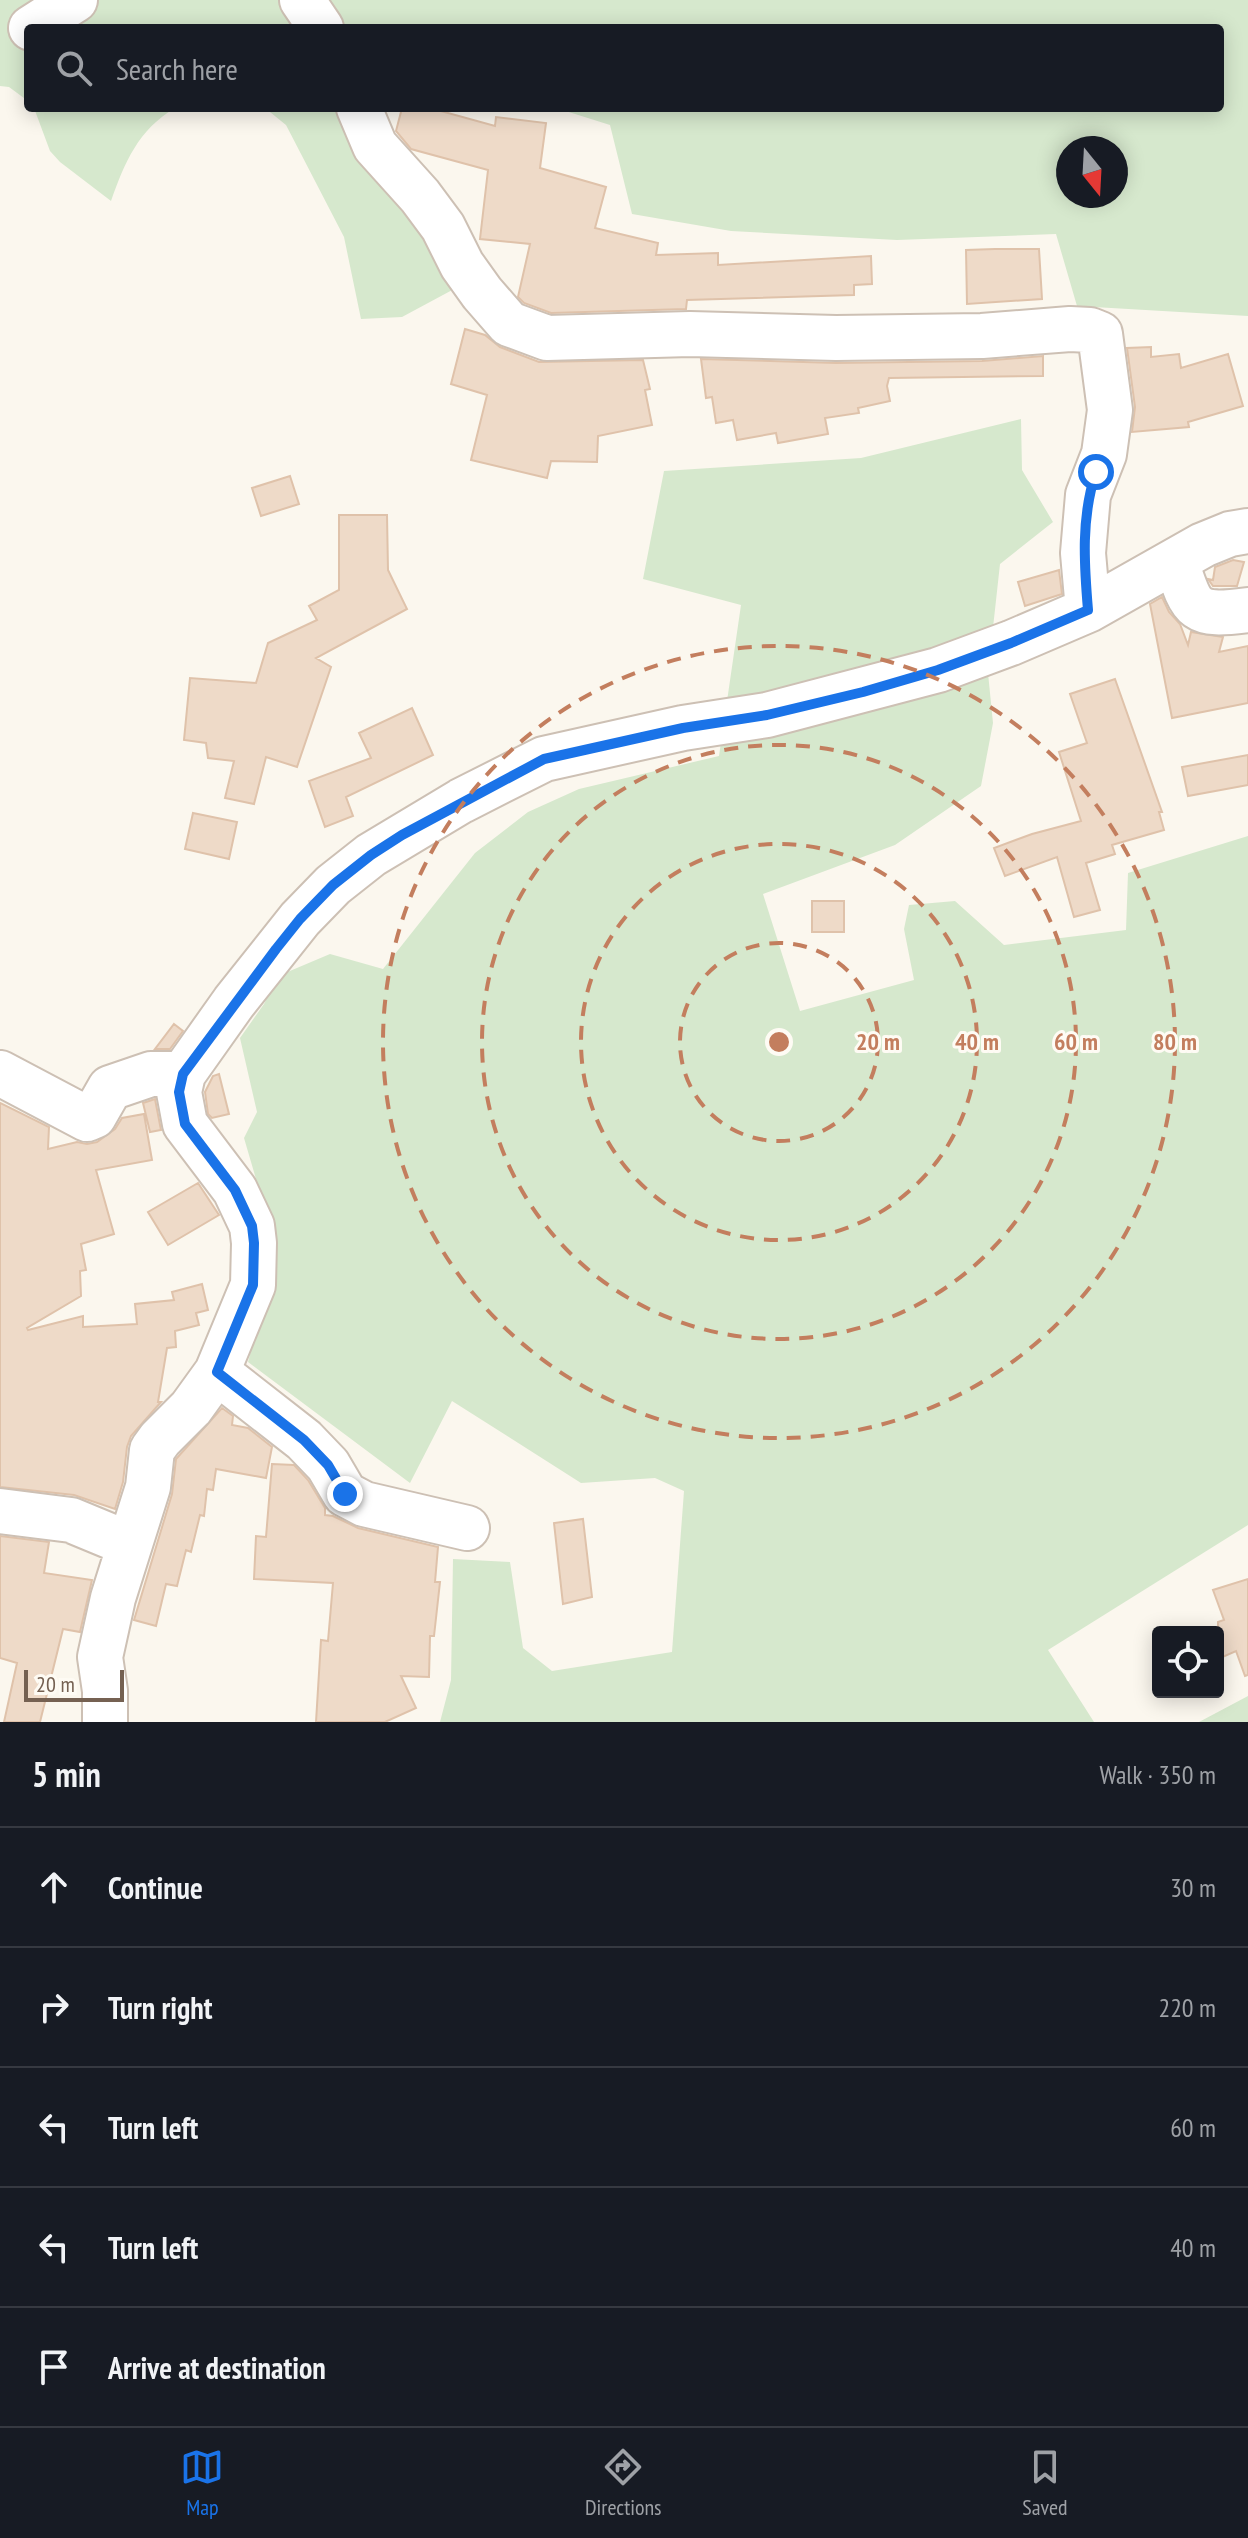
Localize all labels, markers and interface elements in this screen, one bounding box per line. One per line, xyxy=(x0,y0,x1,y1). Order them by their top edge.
search box xyxy=(24,24,1224,112)
icon: search xyxy=(52,46,96,90)
text: Search here xyxy=(116,49,238,88)
north arrow xyxy=(1056,136,1128,208)
route start xyxy=(1078,454,1114,490)
text: 20 m xyxy=(856,1026,900,1057)
text: 40 m xyxy=(955,1026,999,1057)
text: 60 m xyxy=(1054,1026,1098,1057)
text: 80 m xyxy=(1153,1026,1197,1057)
centre of rings xyxy=(765,1028,793,1056)
route end xyxy=(327,1476,363,1512)
map controls xyxy=(1152,1626,1224,1698)
button: locate xyxy=(1152,1626,1224,1698)
scale bar xyxy=(24,1666,124,1702)
text: 20 m xyxy=(36,1670,75,1698)
text: 5 min xyxy=(32,1752,101,1796)
text: Walk · 350 m xyxy=(1099,1758,1216,1791)
icon: ahead xyxy=(32,1865,76,1909)
text: Continue xyxy=(108,1868,203,1907)
text: 30 m xyxy=(1170,1871,1216,1904)
icon: right xyxy=(32,1985,76,2029)
text: Turn right xyxy=(108,1988,212,2027)
text: 220 m xyxy=(1158,1991,1216,2024)
icon: left xyxy=(32,2105,76,2149)
text: Turn left xyxy=(108,2108,198,2147)
text: 60 m xyxy=(1170,2111,1216,2144)
icon: left xyxy=(32,2225,76,2269)
text: Turn left xyxy=(108,2228,198,2267)
text: 40 m xyxy=(1170,2231,1216,2264)
icon: arrive xyxy=(32,2345,76,2389)
text: Arrive at destination xyxy=(108,2348,326,2387)
tab: Map xyxy=(180,2445,224,2521)
tab: Directions xyxy=(585,2445,662,2521)
tab: Saved xyxy=(1022,2445,1068,2521)

